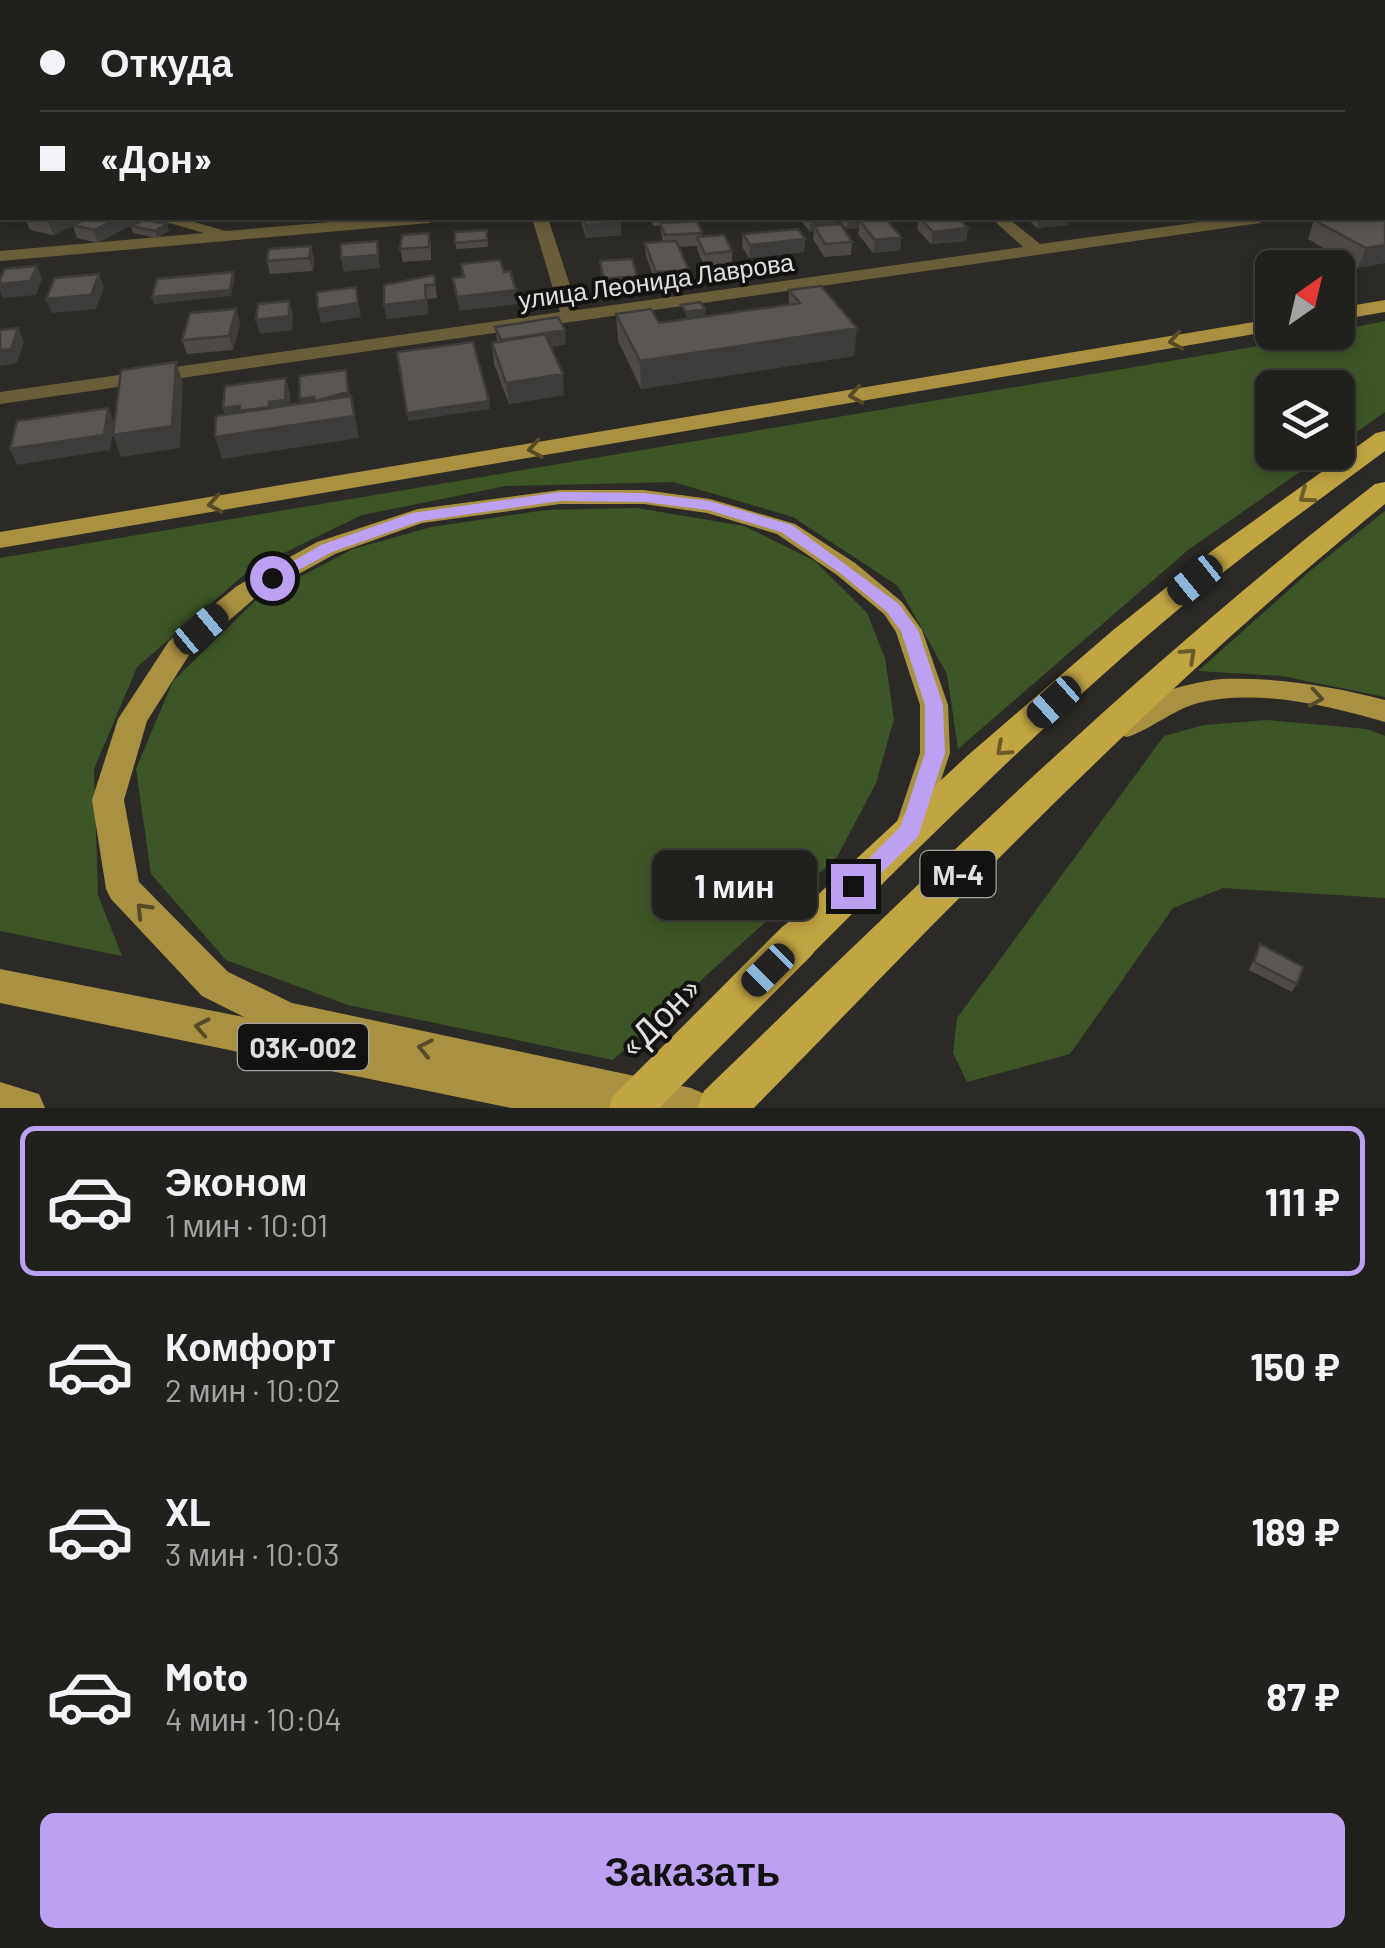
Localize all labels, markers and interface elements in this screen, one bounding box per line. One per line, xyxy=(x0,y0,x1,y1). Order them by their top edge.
text: Откуда xyxy=(100,39,233,85)
text: «Дон» xyxy=(100,135,212,181)
street label: улица Леонида Лаврова xyxy=(517,246,796,314)
north arrow xyxy=(1255,250,1355,350)
map controls xyxy=(1255,250,1355,470)
one-way arrow xyxy=(1168,330,1185,351)
button: layers xyxy=(1255,370,1355,470)
one-way arrow xyxy=(848,384,864,405)
one-way arrow xyxy=(527,438,544,459)
one-way arrow xyxy=(1298,484,1317,502)
one-way arrow xyxy=(207,492,223,513)
car xyxy=(1162,549,1228,611)
route start xyxy=(250,556,295,601)
car xyxy=(168,598,234,660)
one-way arrow xyxy=(1177,649,1196,667)
car xyxy=(1022,671,1086,733)
one-way arrow xyxy=(1308,687,1324,708)
one-way arrow xyxy=(996,737,1014,755)
callout: 1 мин xyxy=(653,851,818,921)
road number: М-4 xyxy=(920,851,996,897)
route end xyxy=(831,864,876,909)
text: 1 мин xyxy=(694,866,775,904)
one-way arrow xyxy=(137,903,155,922)
car xyxy=(736,938,800,1002)
street label: «Дон» xyxy=(609,966,709,1066)
one-way arrow xyxy=(194,1017,211,1038)
road number: 03К-002 xyxy=(238,1024,368,1070)
one-way arrow xyxy=(417,1039,434,1060)
icon: car xyxy=(45,1156,135,1246)
text: Эконом xyxy=(165,1158,308,1204)
text: 111 ₽ xyxy=(1265,1178,1340,1224)
text: 1 мин · 10:01 xyxy=(165,1205,328,1243)
icon: car xyxy=(45,1321,135,1411)
text: Комфорт xyxy=(165,1323,336,1369)
text: 150 ₽ xyxy=(1250,1343,1340,1389)
text: 2 мин · 10:02 xyxy=(165,1370,341,1408)
icon: car xyxy=(45,1486,135,1576)
text: XL xyxy=(165,1488,211,1534)
text: 189 ₽ xyxy=(1252,1508,1340,1554)
text: 3 мин · 10:03 xyxy=(165,1534,340,1572)
icon: car xyxy=(45,1651,135,1741)
text: Moto xyxy=(165,1653,248,1699)
text: 87 ₽ xyxy=(1266,1673,1340,1719)
text: 4 мин · 10:04 xyxy=(165,1699,342,1737)
button: Заказать xyxy=(40,1813,1345,1928)

